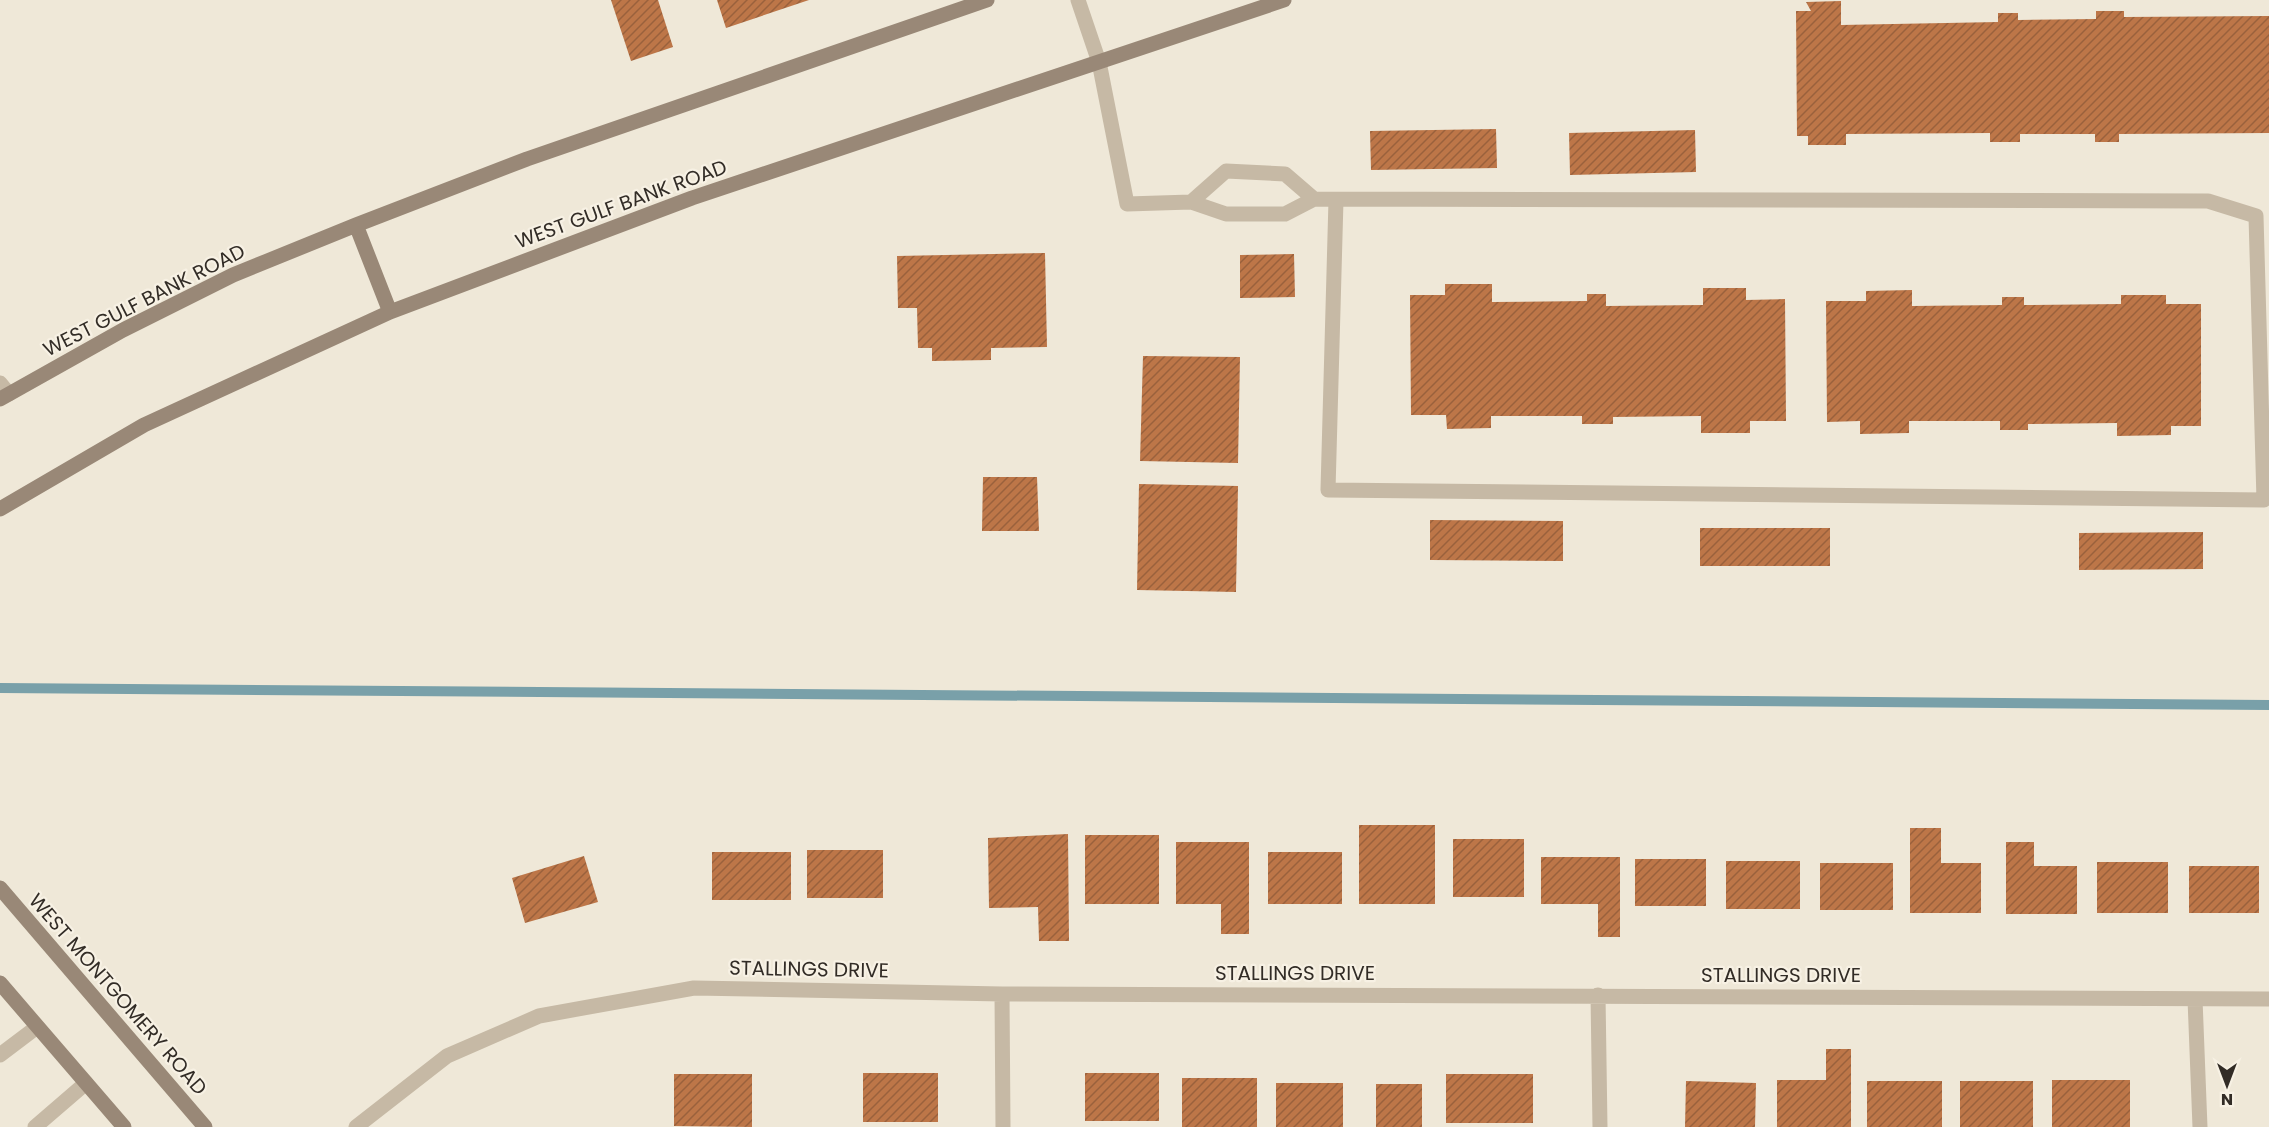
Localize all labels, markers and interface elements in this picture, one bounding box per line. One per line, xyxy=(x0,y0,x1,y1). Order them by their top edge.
street label: WEST GULF BANK ROAD xyxy=(511,153,731,255)
street label: WEST GULF BANK ROAD xyxy=(38,237,250,363)
street label: WEST MONTGOMERY ROAD xyxy=(22,887,214,1101)
street label: STALLINGS DRIVE xyxy=(729,954,889,984)
street label: STALLINGS DRIVE xyxy=(1215,959,1375,987)
street label: STALLINGS DRIVE xyxy=(1701,961,1861,989)
north arrow xyxy=(2197,1055,2257,1115)
text: N xyxy=(2221,1088,2233,1111)

